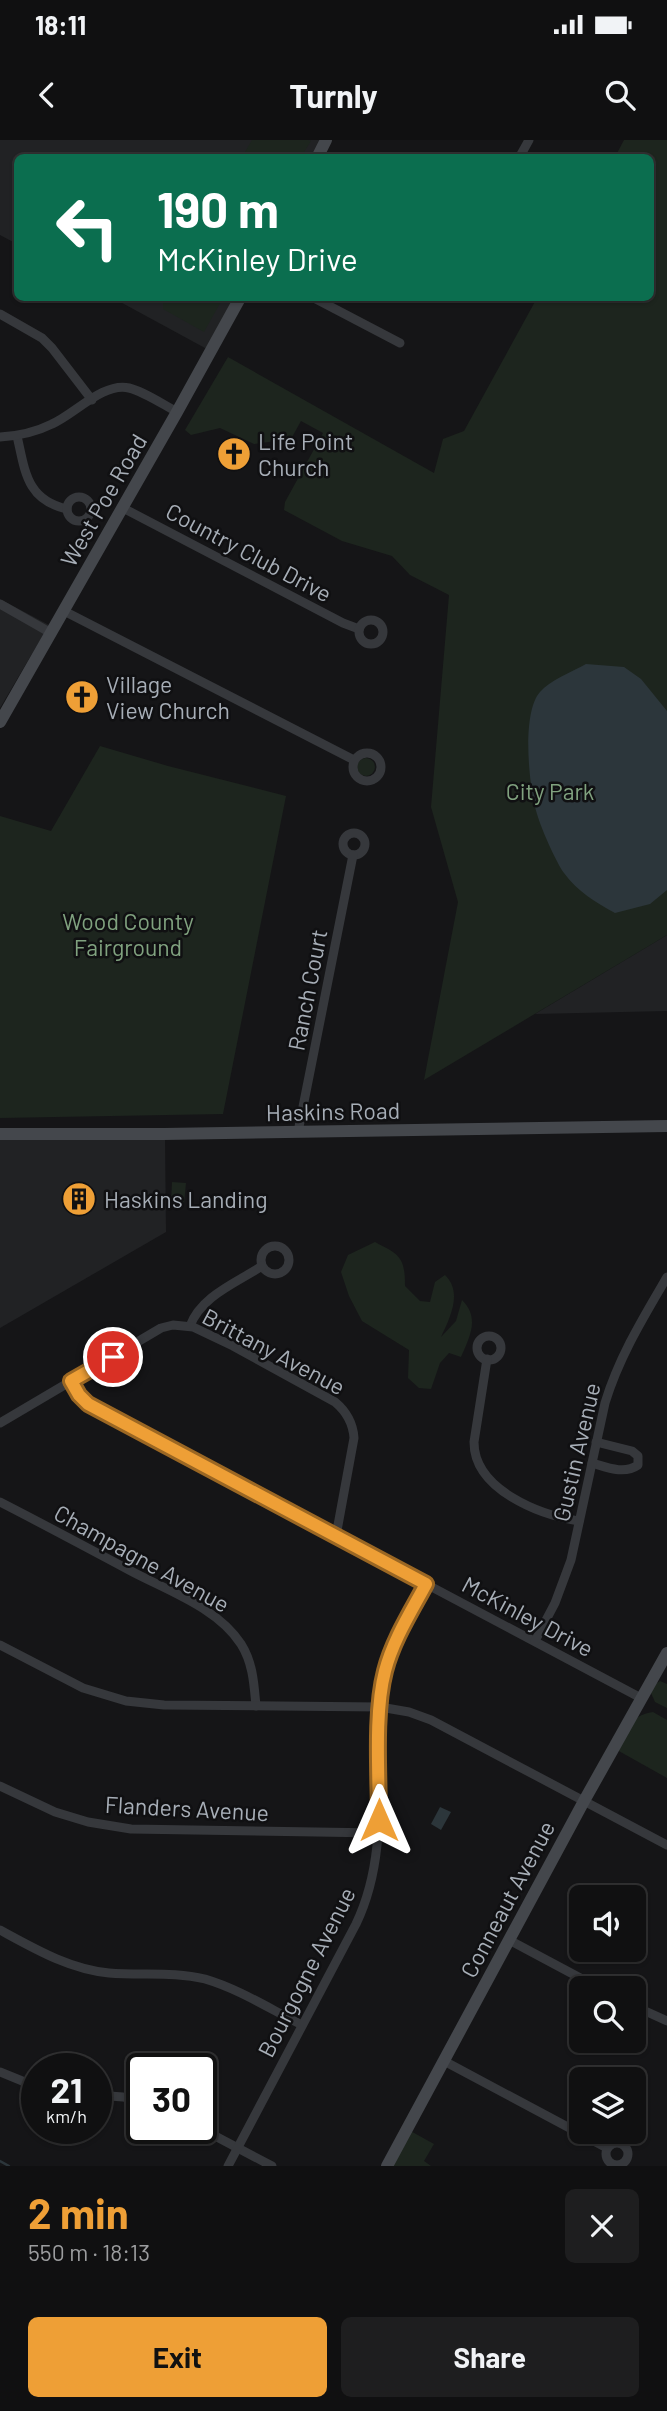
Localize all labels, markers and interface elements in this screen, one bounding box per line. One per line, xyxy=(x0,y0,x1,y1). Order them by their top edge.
text: 18:11 xyxy=(35,9,86,40)
icon: back xyxy=(28,76,66,114)
text: Turnly xyxy=(289,76,378,114)
icon: search xyxy=(601,76,639,114)
text: 190 m xyxy=(157,179,279,238)
icon: left xyxy=(42,182,133,273)
text: McKinley Drive xyxy=(157,239,358,277)
place label: Life Point Church xyxy=(258,427,353,481)
street label: West Poe Road xyxy=(54,429,152,571)
church icon: Life Point Church xyxy=(215,435,253,473)
street label: Country Club Drive xyxy=(161,496,337,608)
place label: Village View Church xyxy=(106,670,230,724)
church icon: Village View Church xyxy=(63,678,101,716)
park label: City Park xyxy=(506,777,594,805)
park label: Wood County Fairground xyxy=(62,907,194,961)
street label: Ranch Court xyxy=(282,927,332,1053)
street label: Haskins Road xyxy=(266,1096,400,1126)
building icon: Haskins Landing xyxy=(60,1180,98,1218)
place label: Haskins Landing xyxy=(104,1185,267,1213)
street label: Brittany Avenue xyxy=(198,1302,350,1400)
pin xyxy=(83,1327,143,1387)
icon: arrive xyxy=(94,1338,132,1376)
street label: Gustin Avenue xyxy=(546,1380,606,1524)
street label: Champagne Avenue xyxy=(49,1498,235,1618)
street label: McKinley Drive xyxy=(458,1570,598,1662)
position arrow xyxy=(342,1783,416,1857)
street label: Flanders Avenue xyxy=(104,1790,270,1826)
street label: Conneaut Avenue xyxy=(454,1816,560,1982)
street label: Bourgogne Avenue xyxy=(251,1882,361,2062)
map controls xyxy=(569,1885,646,2144)
button: sound xyxy=(569,1885,646,1962)
button: search xyxy=(569,1976,646,2053)
speed limit sign: 30 xyxy=(126,2053,217,2144)
button: layers xyxy=(569,2067,646,2144)
text: 21 xyxy=(51,2068,82,2110)
text: km/h xyxy=(46,2105,87,2127)
text: 2 min xyxy=(28,2187,129,2237)
button: close xyxy=(565,2189,639,2263)
text: 550 m · 18:13 xyxy=(28,2238,150,2266)
button: Exit xyxy=(28,2317,327,2397)
button: Share xyxy=(341,2317,639,2397)

